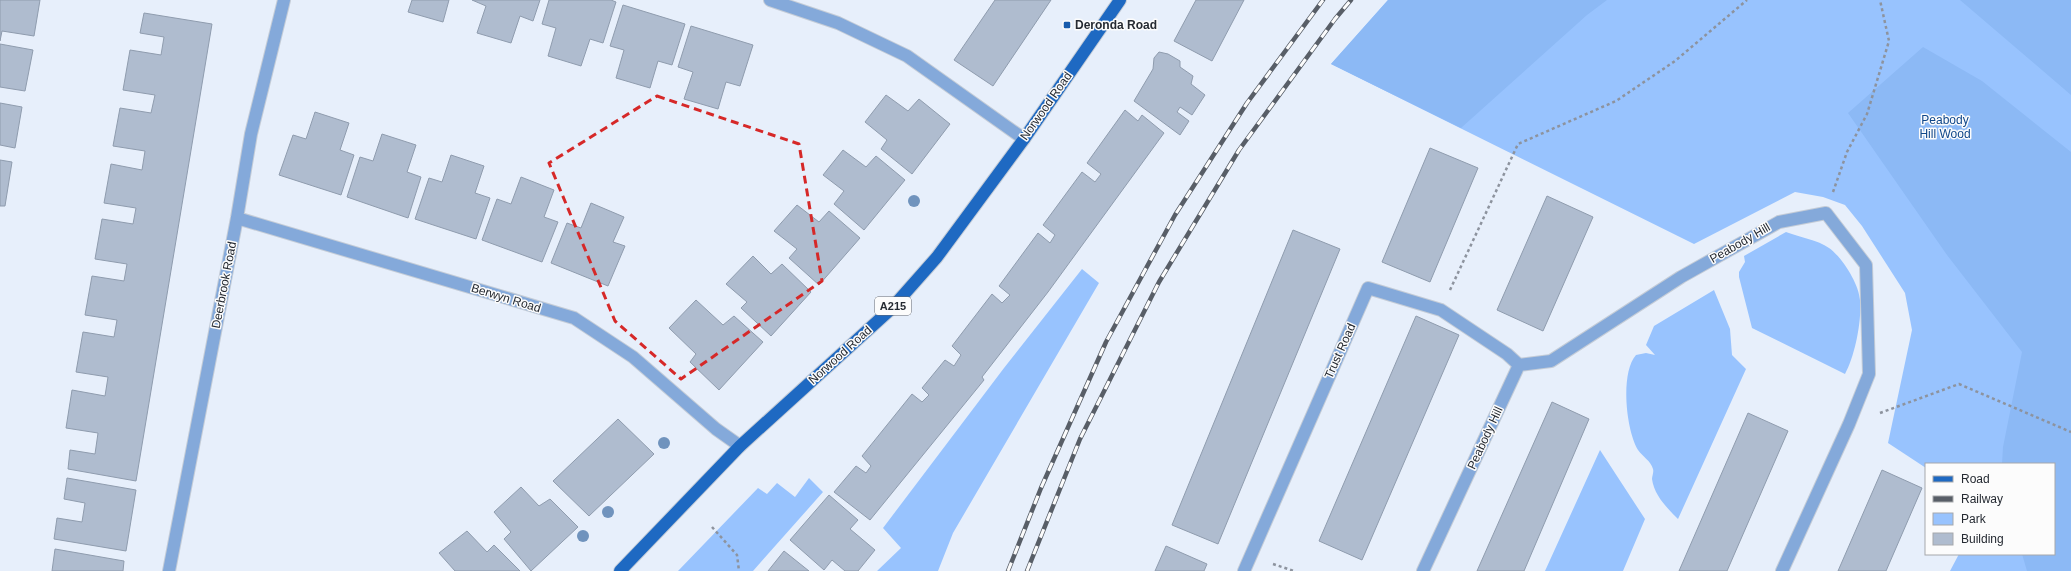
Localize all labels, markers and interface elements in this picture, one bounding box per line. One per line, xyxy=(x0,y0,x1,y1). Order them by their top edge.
place label: Deronda Road xyxy=(1075,18,1157,32)
marker: Deronda Road xyxy=(1062,20,1072,30)
street label: Norwood Road xyxy=(1017,69,1075,143)
park label: Peabody Hill Wood xyxy=(1919,113,1971,141)
street label: Peabody Hill xyxy=(1707,220,1773,266)
street label: Deerbrook Road xyxy=(209,240,239,330)
street label: Berwyn Road xyxy=(470,281,542,315)
road number: A215 xyxy=(875,297,911,315)
street label: Trust Road xyxy=(1322,321,1358,381)
street label: Norwood Road xyxy=(806,323,874,387)
street label: Peabody Hill xyxy=(1464,405,1506,471)
legend xyxy=(1925,463,2055,555)
text: Road xyxy=(1961,472,1990,486)
text: Railway xyxy=(1961,492,2003,506)
text: Park xyxy=(1961,512,1987,526)
text: Building xyxy=(1961,532,2004,546)

